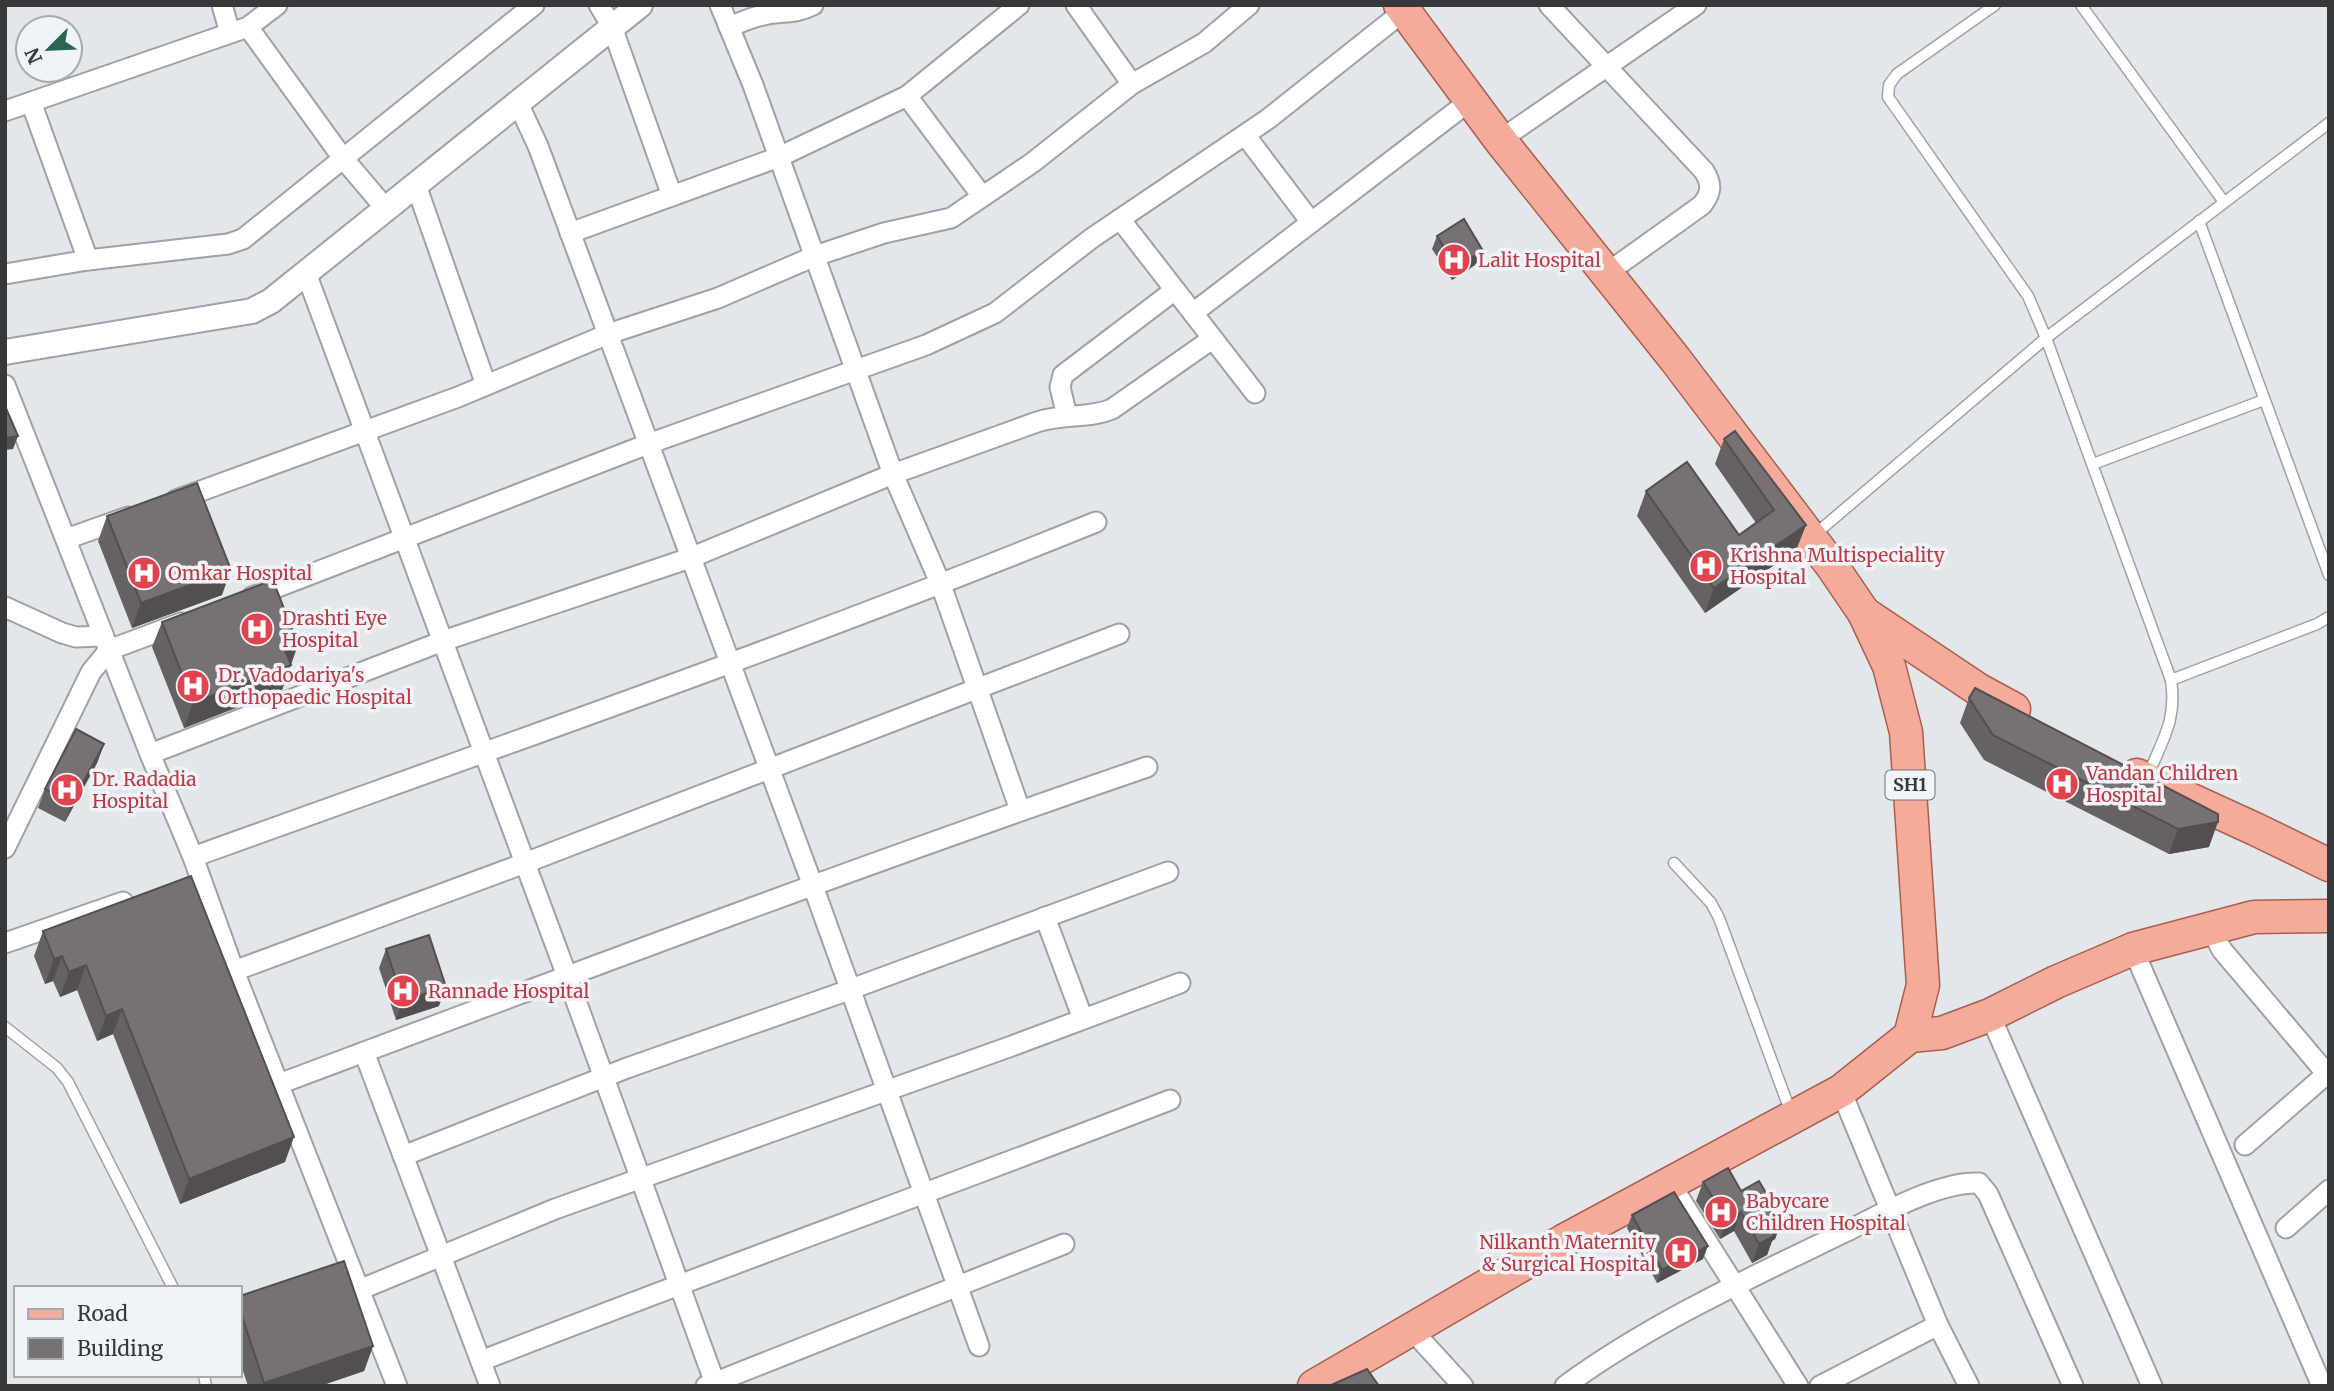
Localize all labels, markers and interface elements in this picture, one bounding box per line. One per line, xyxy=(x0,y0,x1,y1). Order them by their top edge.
north arrow xyxy=(14,14,84,84)
text: N xyxy=(19,44,47,68)
hospital icon: Lalit Hospital xyxy=(1435,241,1473,279)
place label: Lalit Hospital xyxy=(1478,248,1601,272)
place label: Krishna Multispeciality Hospital xyxy=(1730,543,1945,589)
hospital icon: Krishna Multispeciality Hospital xyxy=(1687,547,1725,585)
hospital icon: Omkar Hospital xyxy=(125,554,163,592)
place label: Omkar Hospital xyxy=(168,561,313,585)
place label: Drashti Eye Hospital xyxy=(282,606,387,652)
hospital icon: Drashti Eye Hospital xyxy=(238,610,276,648)
place label: Dr. Vadodariya's Orthopaedic Hospital xyxy=(218,663,412,709)
hospital icon: Dr. Vadodariya's Orthopaedic Hospital xyxy=(174,667,212,705)
place label: Vandan Children Hospital xyxy=(2085,761,2239,807)
hospital icon: Vandan Children Hospital xyxy=(2043,765,2081,803)
place label: Dr. Radadia Hospital xyxy=(92,767,196,813)
road number: SH1 xyxy=(1885,770,1934,800)
hospital icon: Dr. Radadia Hospital xyxy=(48,771,86,809)
hospital icon: Rannade Hospital xyxy=(384,972,422,1010)
place label: Rannade Hospital xyxy=(428,979,590,1003)
place label: Babycare Children Hospital xyxy=(1746,1189,1906,1235)
hospital icon: Babycare Children Hospital xyxy=(1702,1193,1740,1231)
place label: Nilkanth Maternity & Surgical Hospital xyxy=(1479,1230,1656,1276)
hospital icon: Nilkanth Maternity & Surgical Hospital xyxy=(1662,1234,1700,1272)
legend xyxy=(14,1286,242,1377)
text: Road xyxy=(77,1300,128,1327)
text: Building xyxy=(77,1335,164,1362)

